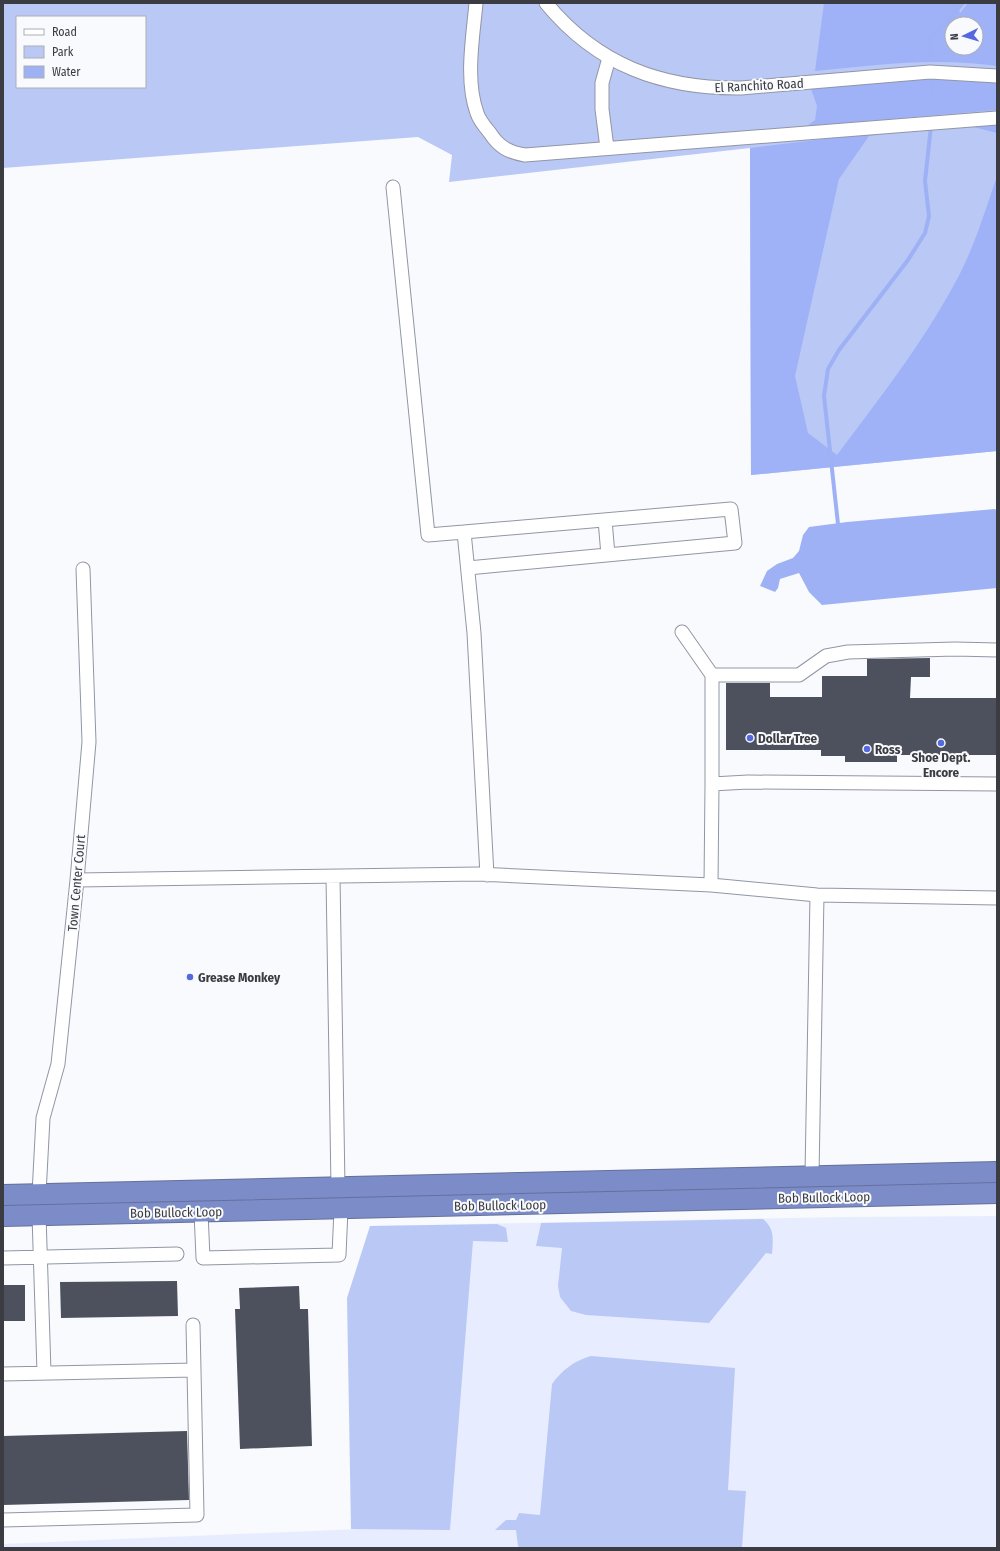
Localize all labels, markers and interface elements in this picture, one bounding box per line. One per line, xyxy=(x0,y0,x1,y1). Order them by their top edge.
legend xyxy=(16,16,146,88)
north arrow xyxy=(944,16,984,56)
text: Road xyxy=(52,25,77,39)
text: N xyxy=(948,33,961,41)
text: Park xyxy=(52,45,74,59)
text: Water xyxy=(52,65,81,79)
street label: El Ranchito Road xyxy=(714,76,804,95)
place label: Dollar Tree xyxy=(758,731,818,746)
marker: Dollar Tree xyxy=(745,733,755,743)
marker: Shoe Dept. Encore xyxy=(936,738,946,748)
place label: Ross xyxy=(875,742,901,757)
marker: Ross xyxy=(862,744,872,754)
place label: Shoe Dept. Encore xyxy=(912,750,970,780)
street label: Town Center Court xyxy=(65,833,88,932)
place label: Grease Monkey xyxy=(198,970,281,985)
marker: Grease Monkey xyxy=(185,972,195,982)
street label: Bob Bullock Loop xyxy=(778,1189,870,1206)
street label: Bob Bullock Loop xyxy=(454,1197,546,1214)
street label: Bob Bullock Loop xyxy=(130,1204,222,1221)

